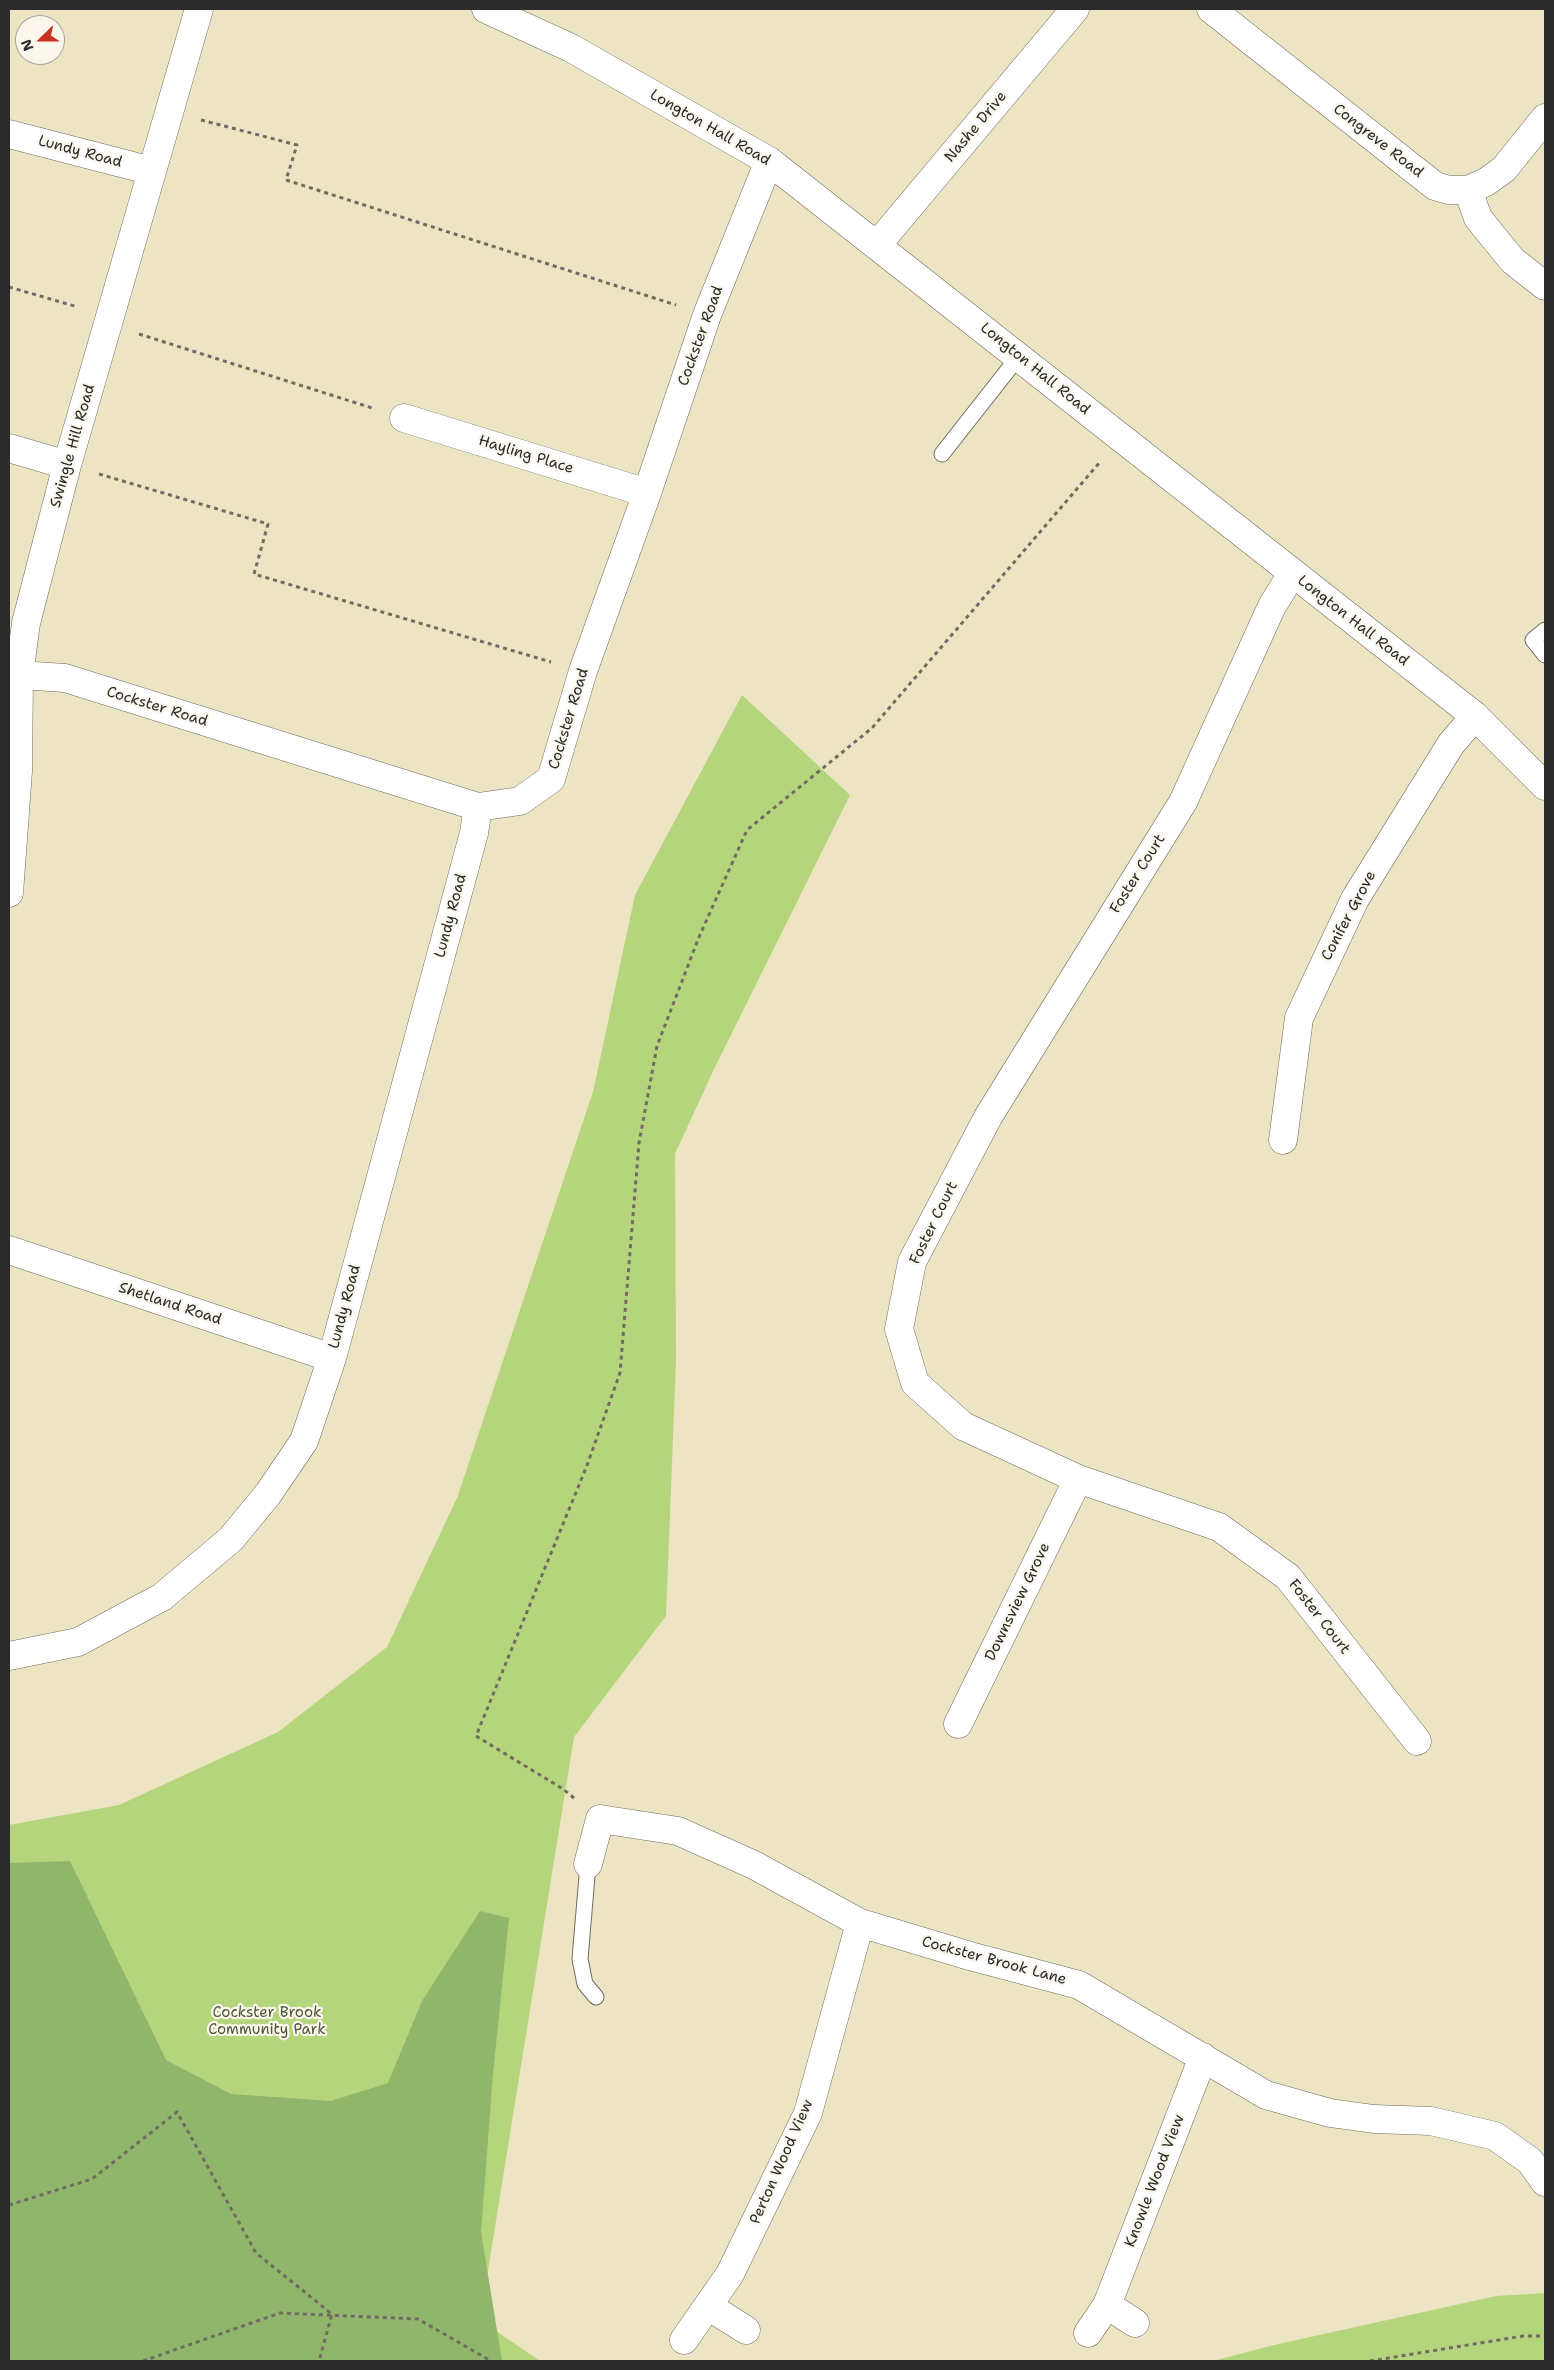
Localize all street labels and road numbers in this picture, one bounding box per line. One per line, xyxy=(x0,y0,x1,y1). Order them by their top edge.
street label: Longton Hall Road xyxy=(646,86,774,170)
street label: Nashe Drive xyxy=(941,88,1011,166)
street label: Congreve Road xyxy=(1329,100,1427,182)
street label: Lundy Road xyxy=(36,132,124,172)
street label: Cockster Road xyxy=(675,284,727,388)
street label: Longton Hall Road xyxy=(976,319,1094,419)
street label: Swingle Hill Road xyxy=(47,382,99,510)
street label: Hayling Place xyxy=(476,432,576,478)
street label: Longton Hall Road xyxy=(1294,572,1412,670)
street label: Cockster Road xyxy=(545,666,593,772)
street label: Cockster Road xyxy=(104,683,210,731)
street label: Foster Court xyxy=(1107,831,1169,917)
street label: Conifer Grove xyxy=(1318,868,1380,964)
street label: Lundy Road xyxy=(431,872,471,960)
street label: Foster Court xyxy=(906,1179,962,1267)
street label: Lundy Road xyxy=(325,1263,365,1351)
street label: Shetland Road xyxy=(116,1279,224,1329)
street label: Downsview Grove xyxy=(982,1540,1054,1664)
street label: Foster Court xyxy=(1284,1576,1354,1658)
street label: Cockster Brook Lane xyxy=(920,1933,1068,1989)
street label: Perton Wood View xyxy=(746,2097,818,2227)
street label: Knowle Wood View xyxy=(1121,2112,1189,2250)

